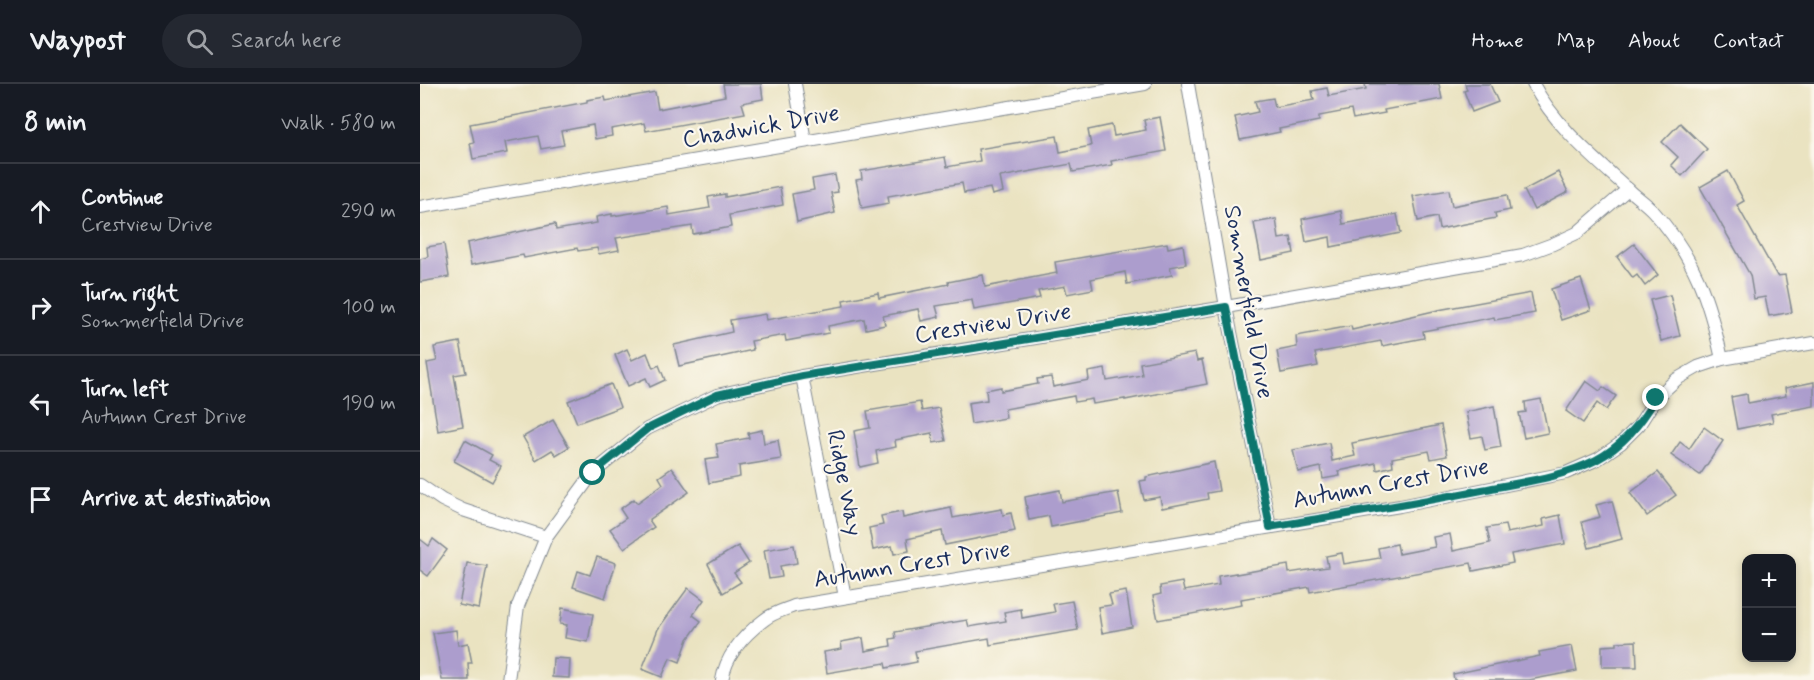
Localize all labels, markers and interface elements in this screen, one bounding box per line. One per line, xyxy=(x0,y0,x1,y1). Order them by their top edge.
search box xyxy=(162,14,582,68)
text: Waypost xyxy=(30,23,126,60)
icon: search xyxy=(183,25,216,58)
text: Search here xyxy=(231,27,342,55)
text: Home xyxy=(1472,27,1524,55)
text: Map xyxy=(1557,27,1595,55)
text: About xyxy=(1628,27,1680,55)
text: Contact xyxy=(1713,27,1784,55)
street label: Chadwick Drive xyxy=(680,98,842,156)
text: 8 min xyxy=(24,106,87,140)
text: Walk · 580 m xyxy=(281,110,396,137)
text: Continue xyxy=(81,184,163,212)
icon: ahead xyxy=(24,195,57,228)
text: 290 m xyxy=(341,198,396,225)
street label: Sommerfield Drive xyxy=(1216,203,1280,401)
text: Crestview Drive xyxy=(81,212,213,239)
text: Turn right xyxy=(81,280,179,308)
icon: right xyxy=(24,291,57,324)
text: 100 m xyxy=(342,294,396,321)
street label: Crestview Drive xyxy=(912,296,1074,352)
text: Sommerfield Drive xyxy=(81,308,244,335)
text: Turn left xyxy=(81,376,169,404)
route end xyxy=(1642,384,1668,410)
icon: left xyxy=(24,387,57,420)
text: 190 m xyxy=(342,390,396,417)
text: Autumn Crest Drive xyxy=(81,404,247,431)
street label: Ridge Way xyxy=(817,427,869,539)
street label: Autumn Crest Drive xyxy=(1290,451,1492,517)
route start xyxy=(579,459,605,485)
icon: arrive xyxy=(24,483,57,516)
text: Arrive at destination xyxy=(81,485,271,513)
street label: Autumn Crest Drive xyxy=(811,534,1013,596)
map controls xyxy=(1742,554,1796,662)
button: + xyxy=(1742,554,1796,608)
button: − xyxy=(1742,608,1796,662)

